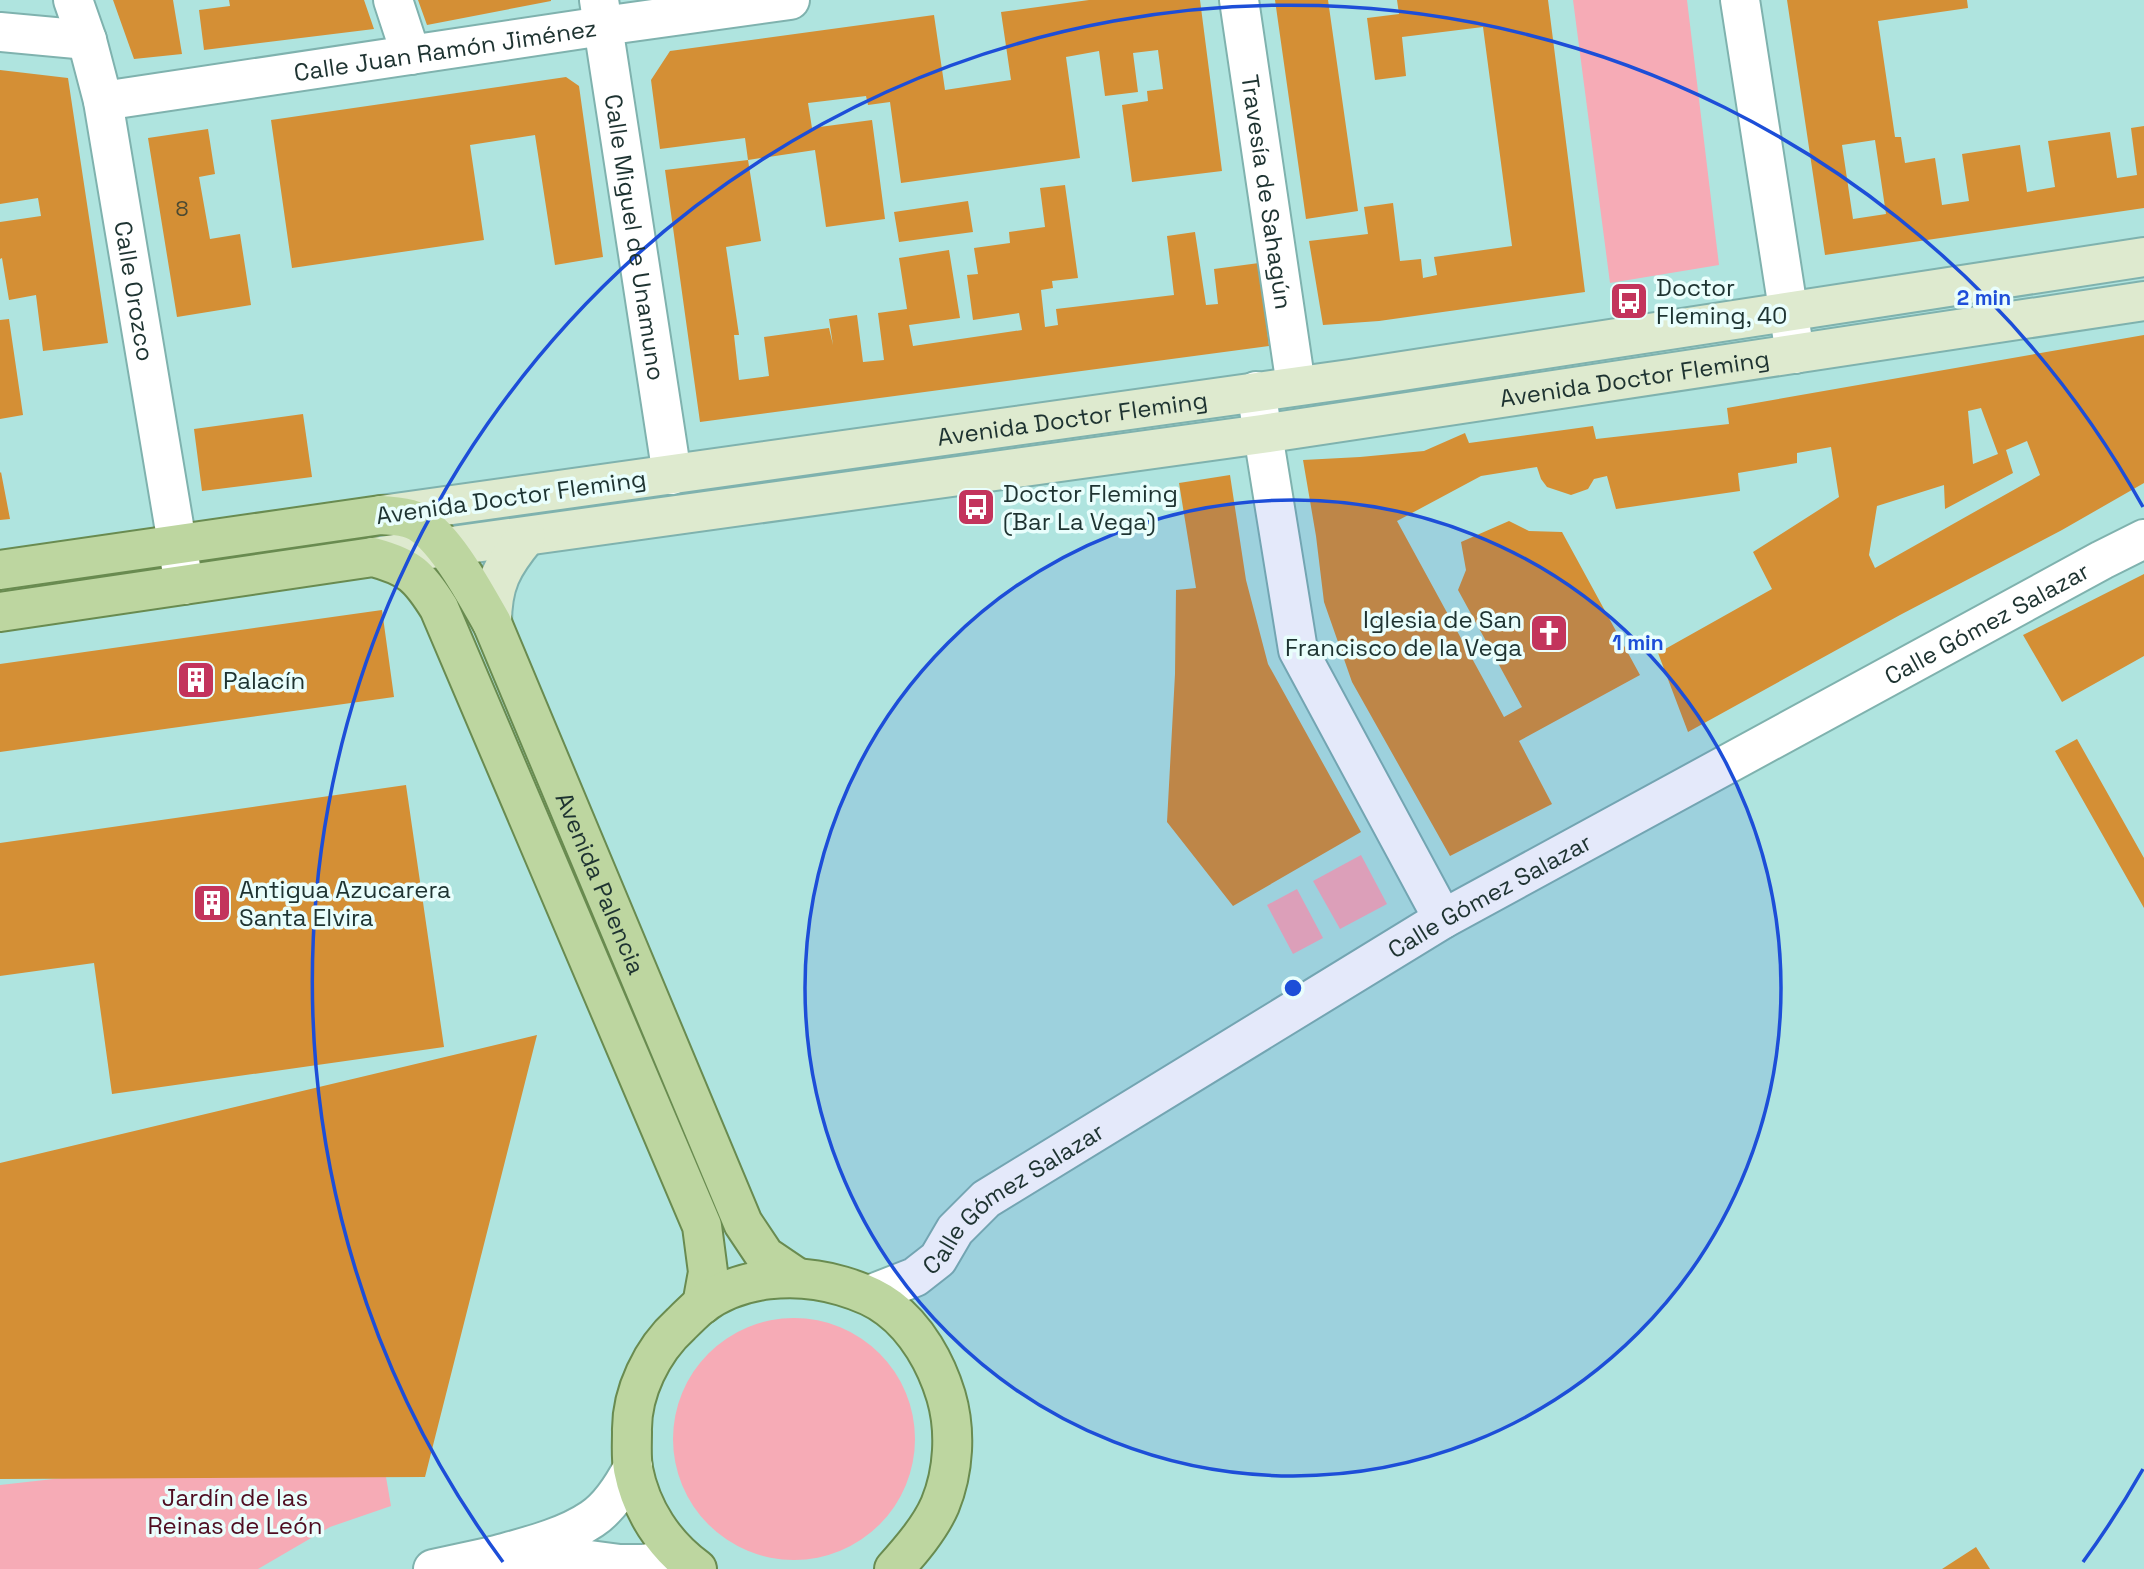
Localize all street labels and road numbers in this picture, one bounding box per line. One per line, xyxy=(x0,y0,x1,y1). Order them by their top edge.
street label: Calle Juan Ramón Jiménez xyxy=(292,12,599,88)
street label: Travesía de Sahagún xyxy=(1235,73,1300,311)
street label: Calle Miguel de Unamuno xyxy=(598,92,673,383)
street label: Calle Orozco xyxy=(108,218,162,363)
street label: Avenida Doctor Fleming xyxy=(1497,342,1771,414)
street label: Avenida Doctor Fleming xyxy=(935,384,1209,452)
street label: Avenida Doctor Fleming xyxy=(374,463,648,531)
street label: Calle Gómez Salazar xyxy=(1879,555,2094,691)
street label: Avenida Palencia xyxy=(549,788,653,979)
street label: Calle Gómez Salazar xyxy=(1382,826,1596,965)
street label: Calle Gómez Salazar xyxy=(916,1115,1109,1281)

